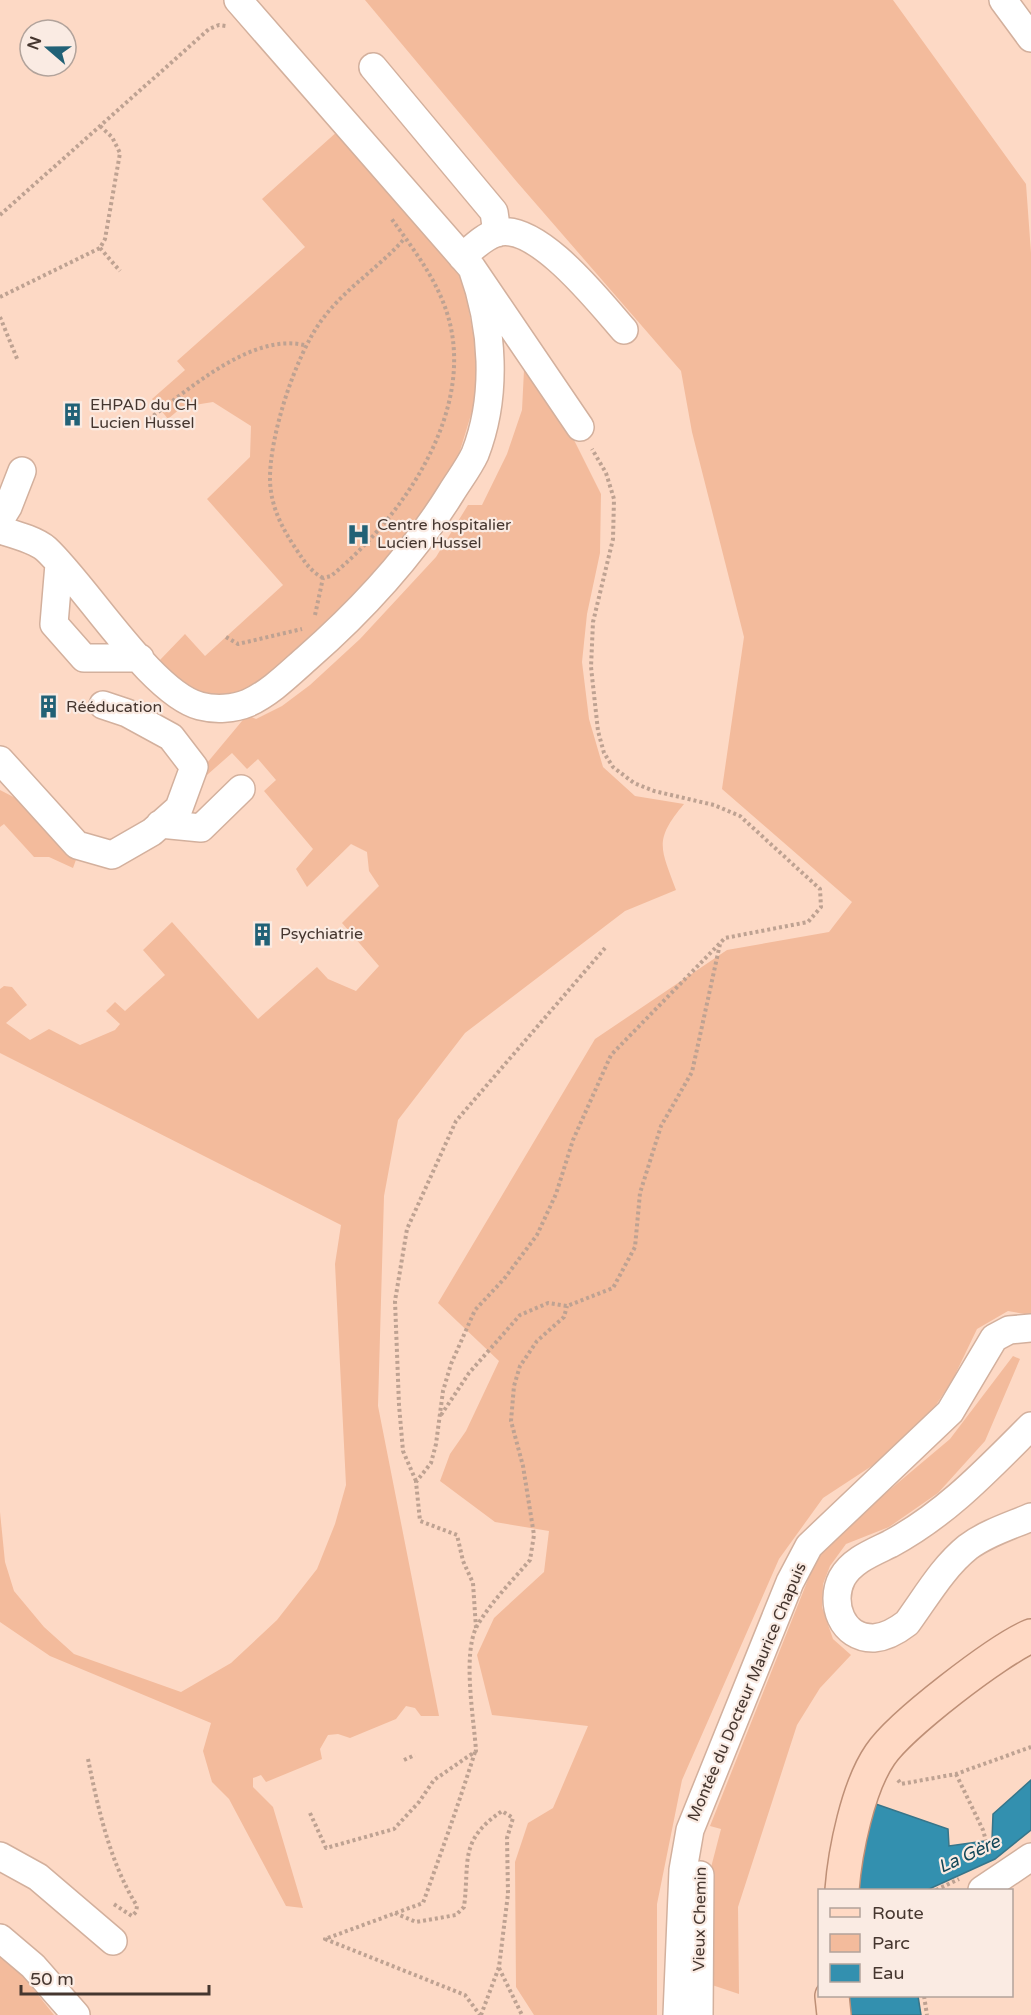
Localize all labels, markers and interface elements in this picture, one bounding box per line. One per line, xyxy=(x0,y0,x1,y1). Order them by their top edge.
north arrow xyxy=(18,18,78,78)
text: N xyxy=(23,34,46,53)
place label: EHPAD du CH Lucien Hussel xyxy=(90,395,198,433)
building icon: EHPAD du CH Lucien Hussel xyxy=(59,401,85,427)
place label: Centre hospitalier Lucien Hussel xyxy=(377,515,512,553)
hospital icon: Centre hospitalier Lucien Hussel xyxy=(346,521,372,547)
building icon: Rééducation xyxy=(35,694,61,720)
place label: Rééducation xyxy=(66,697,162,717)
building icon: Psychiatrie xyxy=(249,921,275,947)
place label: Psychiatrie xyxy=(280,924,363,944)
street label: Montée du Docteur Maurice Chapuis xyxy=(683,1560,811,1824)
water label: La Gère xyxy=(935,1830,1004,1878)
street label: Vieux Chemin xyxy=(689,1866,711,1972)
legend xyxy=(818,1889,1013,1997)
text: Route xyxy=(872,1902,924,1924)
text: Parc xyxy=(872,1932,910,1954)
scale bar xyxy=(21,1958,208,1996)
text: Eau xyxy=(872,1962,904,1984)
text: 50 m xyxy=(30,1968,74,1990)

